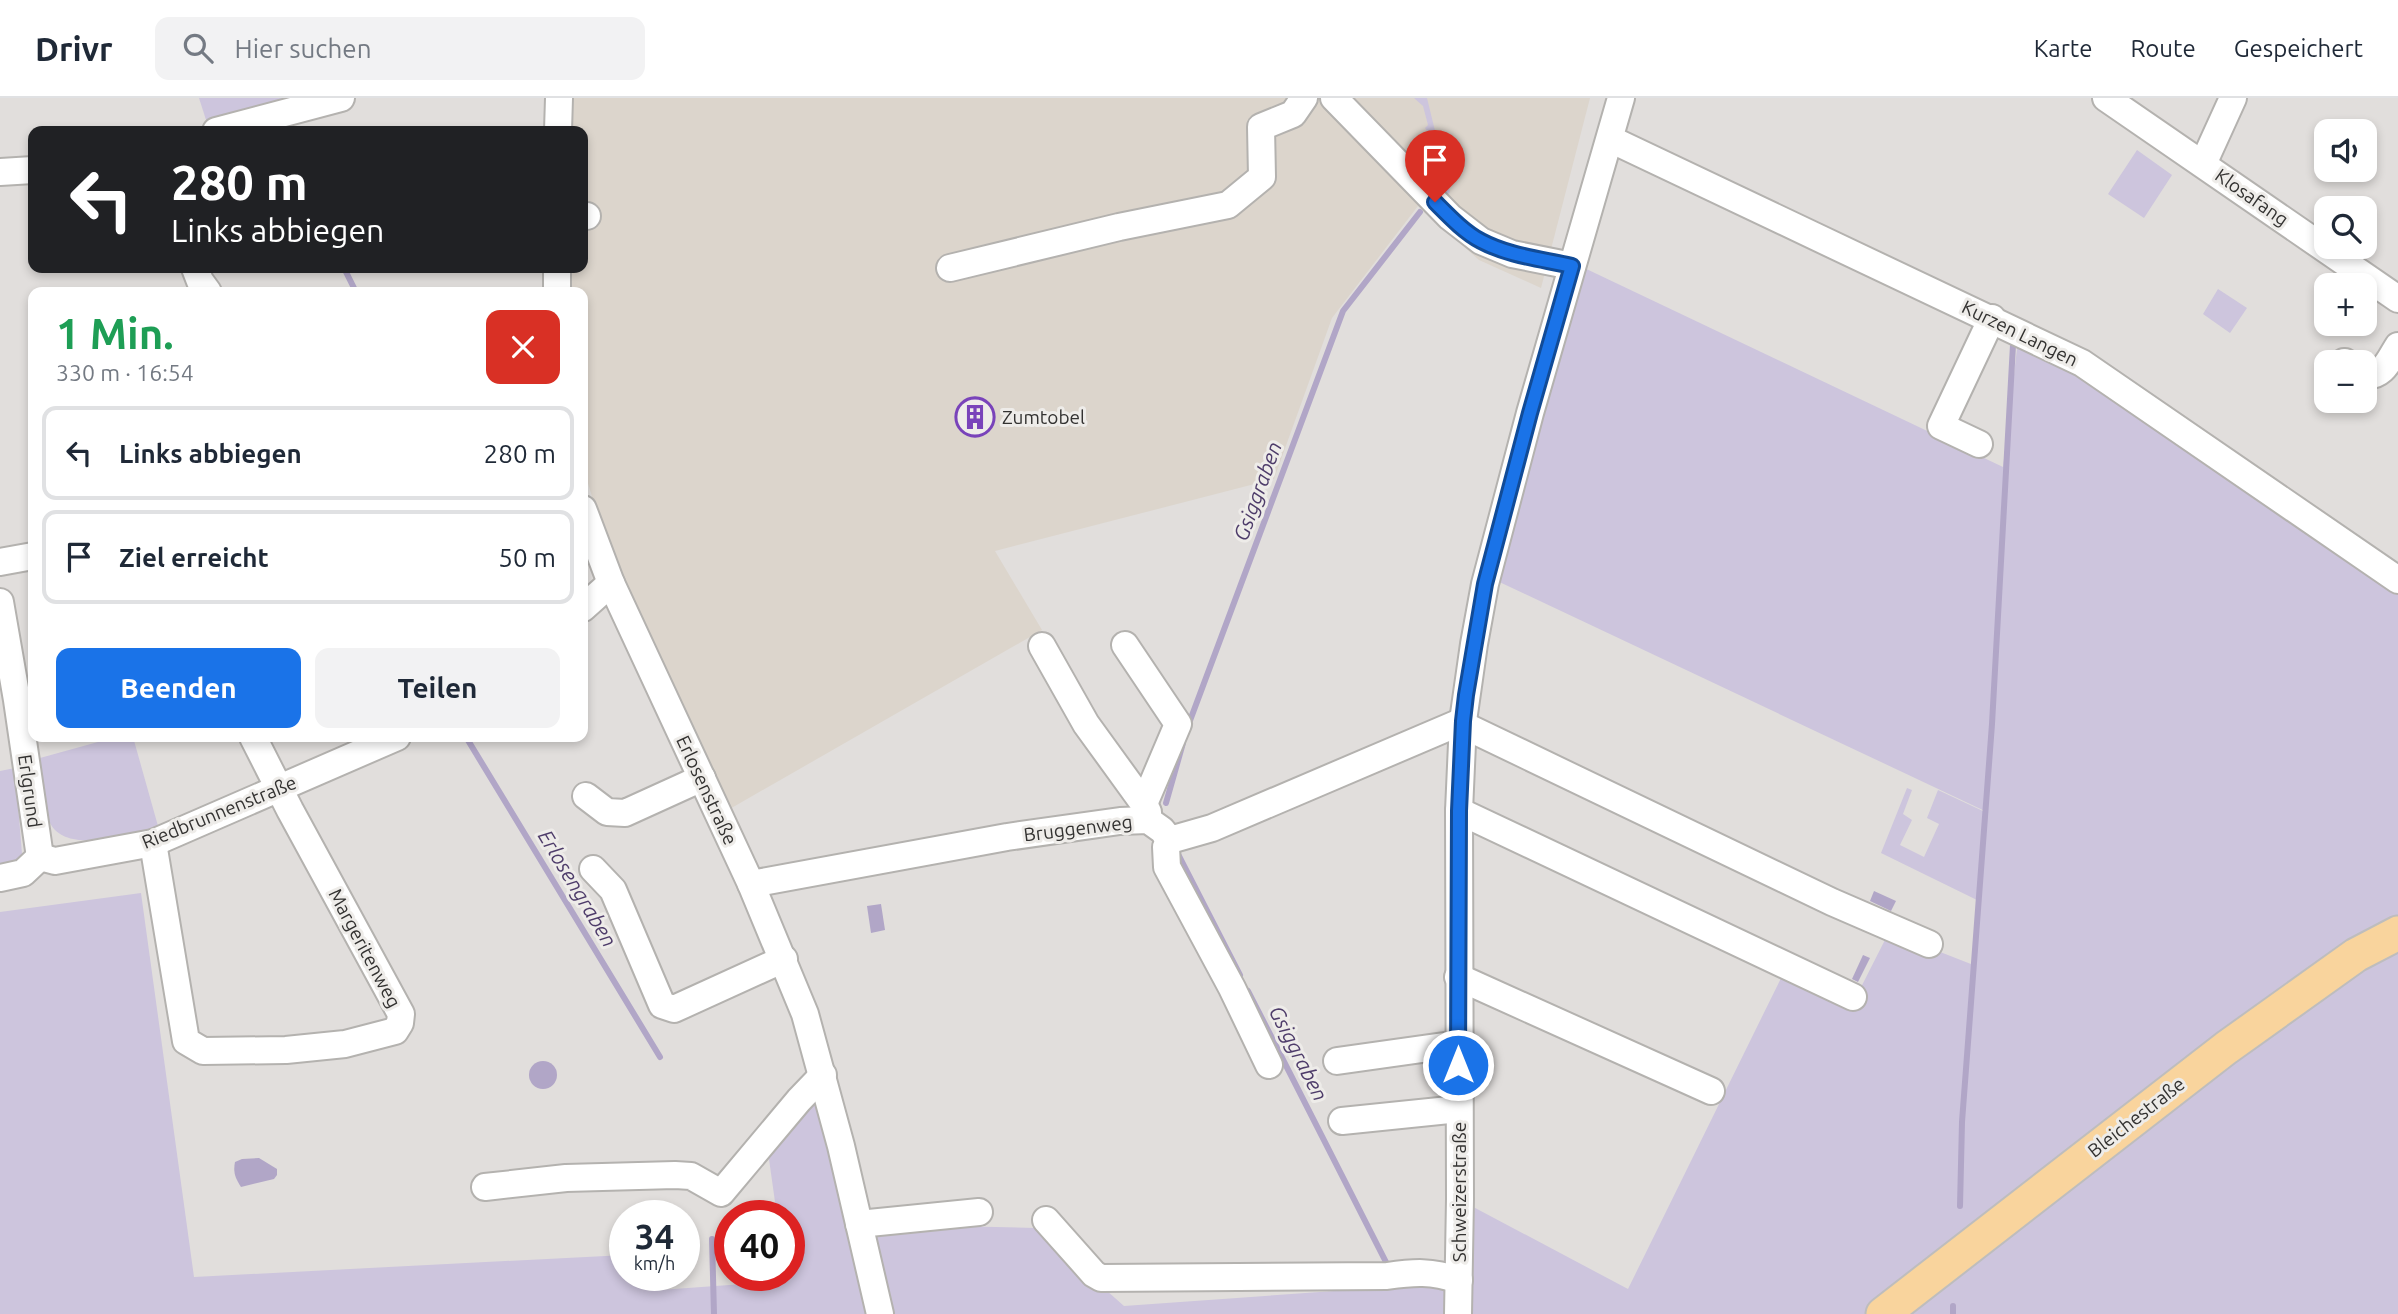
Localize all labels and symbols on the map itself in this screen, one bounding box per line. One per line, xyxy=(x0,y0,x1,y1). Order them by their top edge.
pin xyxy=(1405,130,1465,202)
street label: Klosafang xyxy=(2211,164,2293,230)
street label: Kurzen Langen xyxy=(1958,295,2082,371)
building icon: Zumtobel xyxy=(954,396,996,438)
place label: Zumtobel xyxy=(1002,406,1085,428)
water label: Gsiggraben xyxy=(1228,438,1286,544)
street label: Erlosenstraße xyxy=(672,732,742,848)
street label: Erlgrund xyxy=(14,753,46,829)
street label: Riedbrunnenstraße xyxy=(138,771,300,853)
street label: Bruggenweg xyxy=(1022,810,1134,846)
water label: Erlosengraben xyxy=(534,825,622,951)
street label: Margeritenweg xyxy=(324,885,406,1011)
water label: Gsiggraben xyxy=(1265,1001,1333,1105)
position arrow xyxy=(1421,1028,1495,1102)
street label: Bleichestraße xyxy=(2083,1072,2189,1162)
street label: Schweizerstraße xyxy=(1448,1122,1470,1262)
speed limit sign: 40 xyxy=(714,1200,805,1291)

